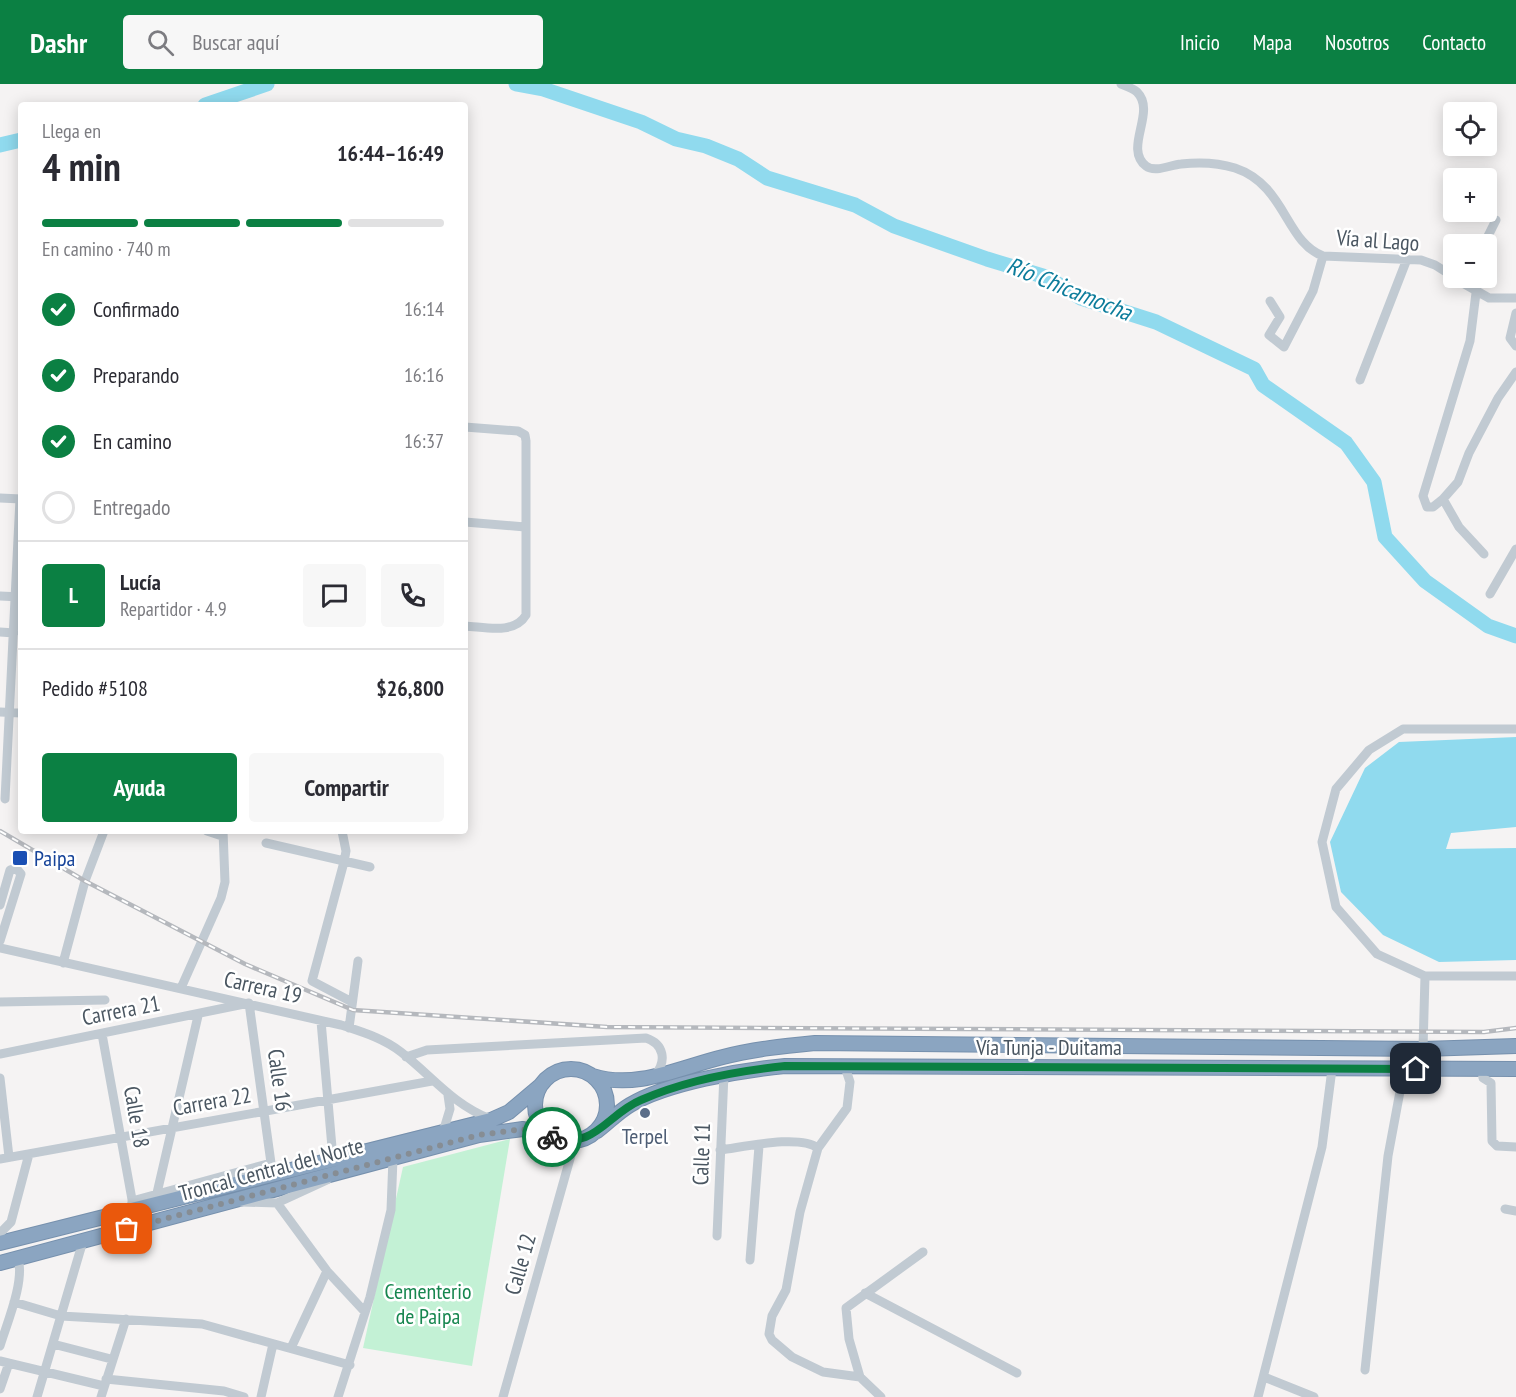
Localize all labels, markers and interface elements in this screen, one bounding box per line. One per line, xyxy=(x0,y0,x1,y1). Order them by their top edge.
search box xyxy=(123,15,543,69)
text: Dashr xyxy=(30,24,87,61)
icon: search xyxy=(144,26,177,59)
text: Buscar aquí xyxy=(192,28,279,56)
text: Inicio xyxy=(1180,29,1220,56)
text: Mapa xyxy=(1253,29,1292,56)
text: Nosotros xyxy=(1325,29,1389,56)
text: Contacto xyxy=(1422,29,1486,56)
map controls xyxy=(1443,102,1497,288)
button: locate xyxy=(1443,102,1497,156)
text: Llega en xyxy=(42,118,101,144)
text: 16:44–16:49 xyxy=(337,139,444,167)
text: 4 min xyxy=(42,141,121,192)
button: + xyxy=(1443,168,1497,222)
street label: Vía al Lago xyxy=(1335,223,1420,257)
button: − xyxy=(1443,234,1497,288)
text: En camino · 740 m xyxy=(42,236,171,262)
water label: Río Chicamocha xyxy=(1002,249,1137,328)
icon: check xyxy=(42,293,75,326)
text: Confirmado xyxy=(93,295,179,323)
text: 16:14 xyxy=(404,296,444,322)
icon: check xyxy=(42,359,75,392)
text: Preparando xyxy=(93,361,179,389)
text: 16:16 xyxy=(404,362,444,388)
icon: check xyxy=(42,425,75,458)
text: En camino xyxy=(93,427,172,455)
text: 16:37 xyxy=(404,428,444,454)
text: Entregado xyxy=(93,493,170,521)
button: chat xyxy=(303,564,366,627)
button: phone xyxy=(381,564,444,627)
text: Lucía xyxy=(120,568,161,596)
text: L xyxy=(69,581,78,609)
text: Repartidor · 4.9 xyxy=(120,596,227,622)
text: Pedido #5108 xyxy=(42,674,148,702)
text: $26,800 xyxy=(376,674,444,702)
button: Ayuda xyxy=(42,753,237,822)
button: Compartir xyxy=(249,753,444,822)
place label: Paipa xyxy=(34,844,75,872)
marker: Paipa xyxy=(11,849,29,867)
street label: Carrera 19 xyxy=(221,964,305,1010)
street label: Carrera 21 xyxy=(80,989,162,1031)
street label: Vía Tunja - Duitama xyxy=(975,1033,1122,1061)
pin xyxy=(1390,1043,1441,1094)
street label: Calle 16 xyxy=(262,1047,298,1113)
icon: home xyxy=(1399,1052,1432,1085)
street label: Carrera 22 xyxy=(171,1080,253,1122)
street label: Calle 18 xyxy=(118,1084,156,1150)
marker: Terpel xyxy=(638,1106,652,1120)
courier xyxy=(522,1107,582,1167)
icon: bike xyxy=(536,1121,569,1154)
place label: Terpel xyxy=(622,1122,669,1150)
street label: Calle 11 xyxy=(686,1122,716,1186)
street label: Troncal Central del Norte xyxy=(176,1131,366,1207)
pin xyxy=(101,1203,152,1254)
icon: bag xyxy=(110,1212,143,1245)
street label: Calle 12 xyxy=(498,1230,542,1298)
park label: Cementerio de Paipa xyxy=(385,1277,471,1330)

